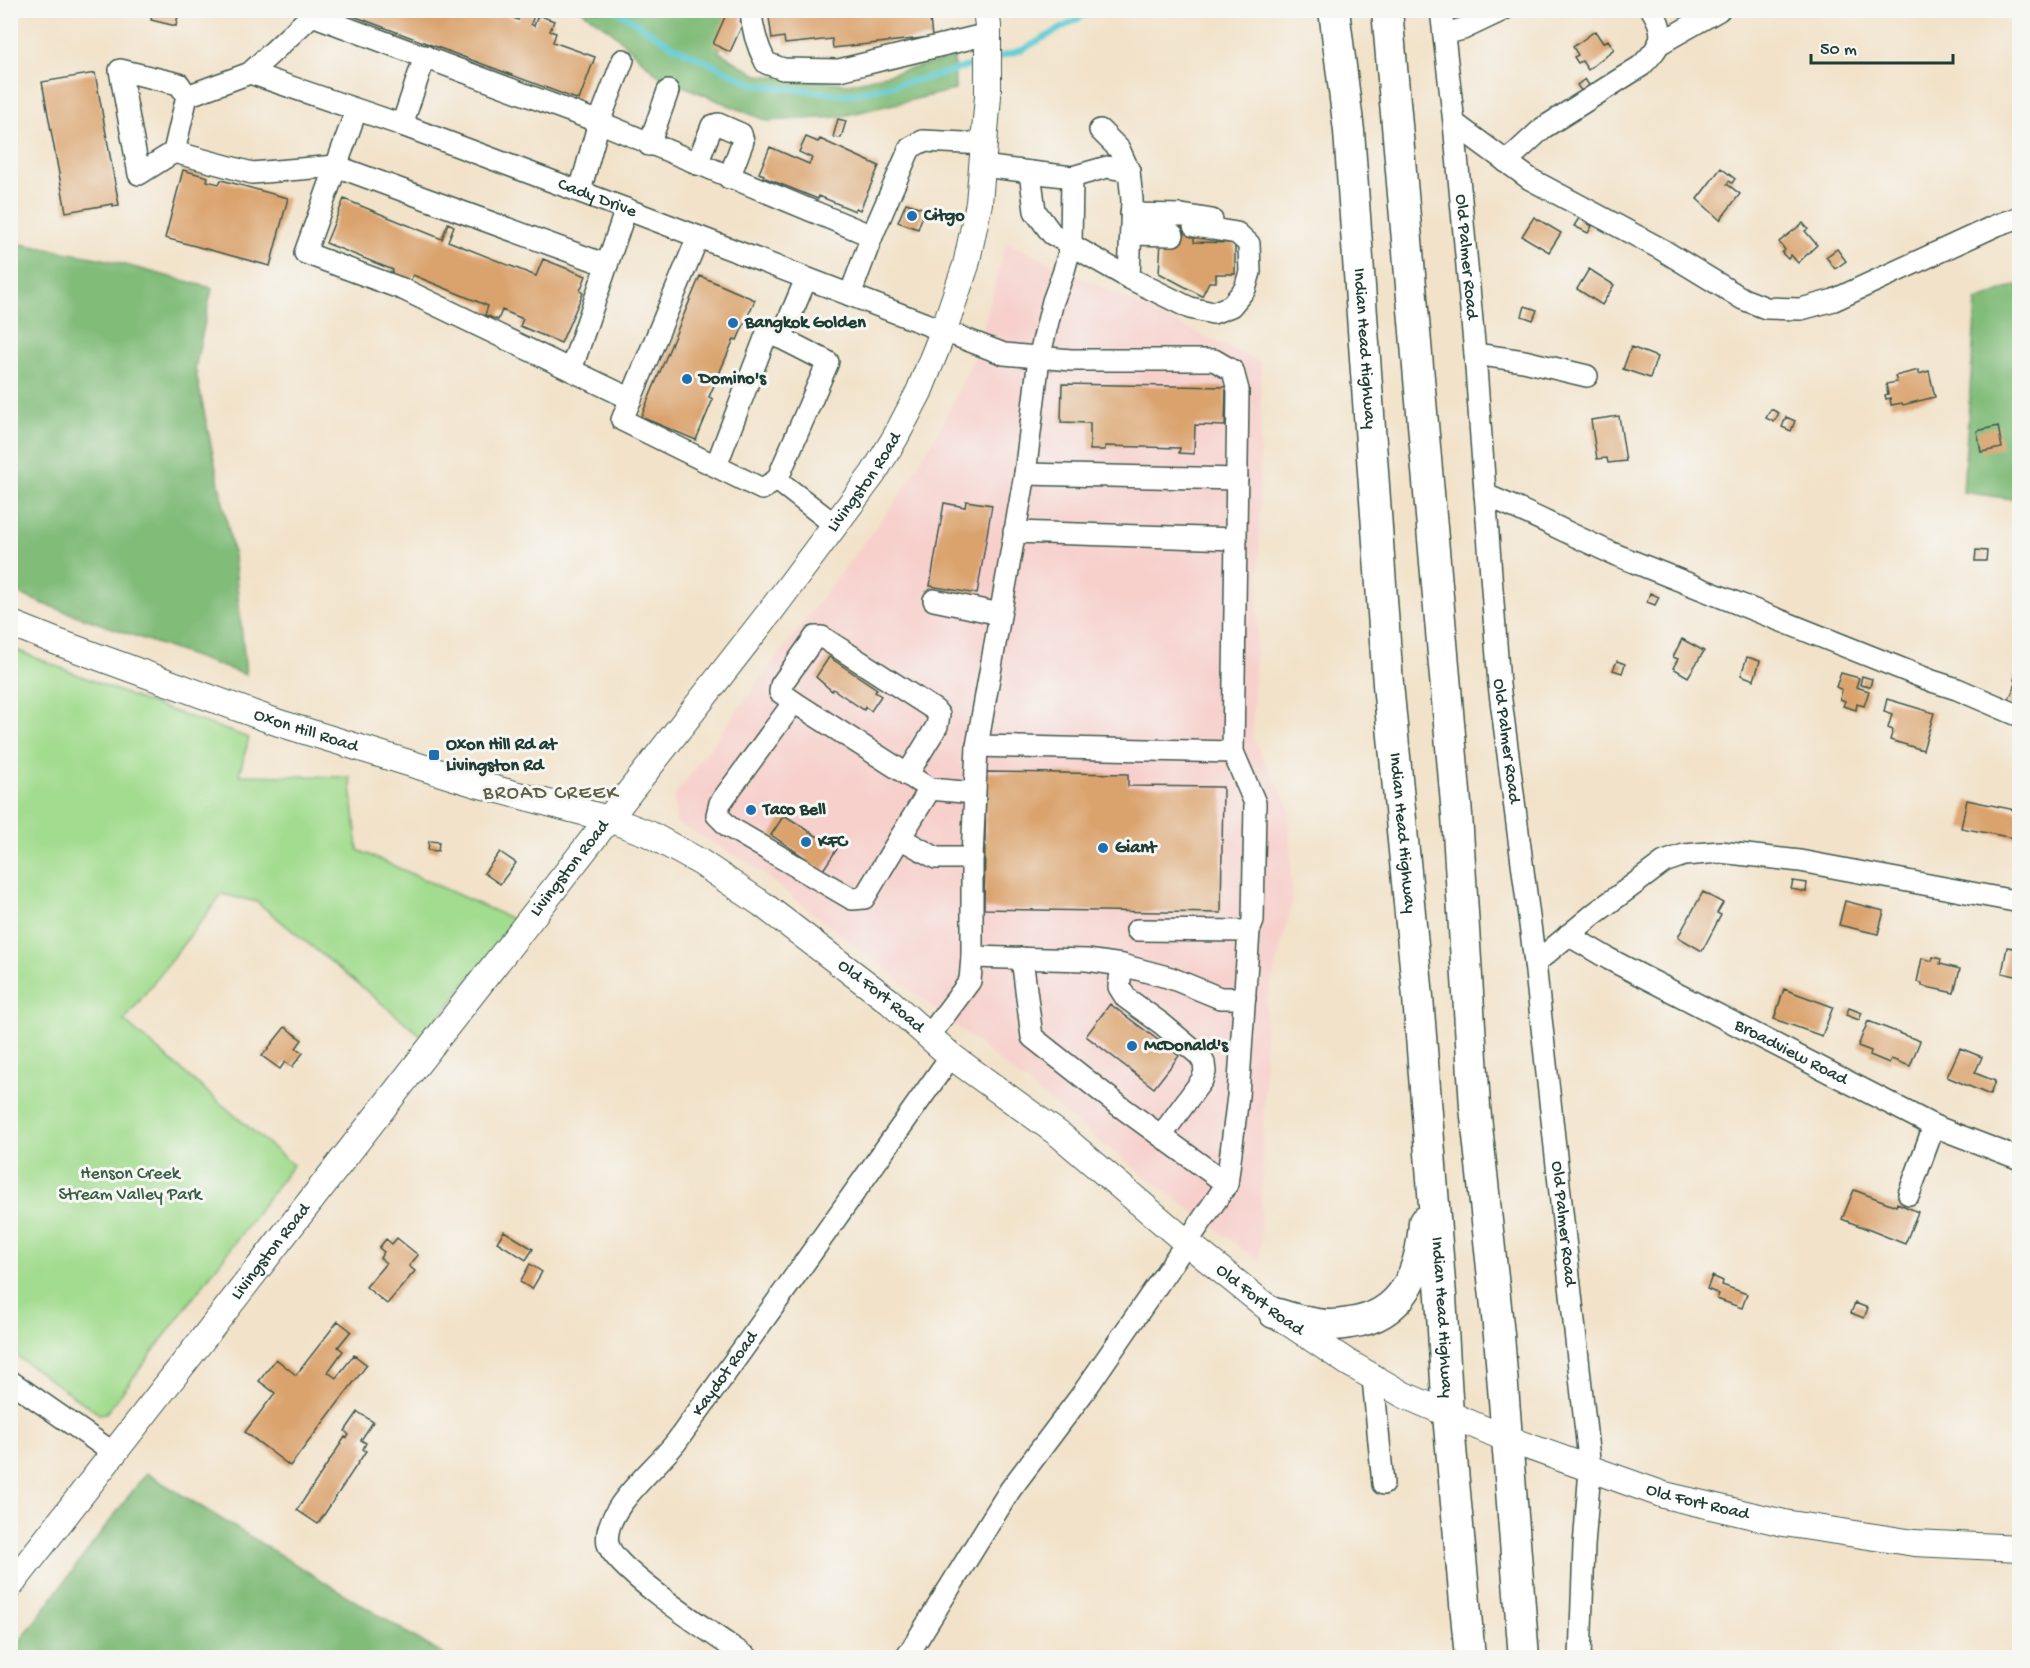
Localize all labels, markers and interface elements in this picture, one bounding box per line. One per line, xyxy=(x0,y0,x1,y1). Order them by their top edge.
scale bar xyxy=(1811,27,1954,65)
text: 50 m xyxy=(1820,40,1857,61)
street label: Cady Drive xyxy=(555,174,640,223)
street label: Old Palmer Road xyxy=(1450,193,1482,322)
place label: Citgo xyxy=(923,206,965,227)
marker: Citgo xyxy=(905,209,919,223)
street label: Indian Head Highway xyxy=(1348,267,1381,430)
place label: Bangkok Golden xyxy=(744,313,866,334)
marker: Bangkok Golden xyxy=(726,316,740,330)
place label: Domino's xyxy=(697,369,767,390)
marker: Domino's xyxy=(680,372,694,386)
street label: Livingston Road xyxy=(823,427,907,536)
street label: Old Palmer Road xyxy=(1488,678,1525,806)
street label: Oxon Hill Road xyxy=(251,704,362,758)
place label: Oxon Hill Rd at Livingston Rd xyxy=(446,735,558,777)
marker: Oxon Hill Rd at Livingston Rd xyxy=(427,748,441,762)
street label: Indian Head Highway xyxy=(1384,752,1420,915)
district label: BROAD CREEK xyxy=(482,783,620,806)
place label: Taco Bell xyxy=(761,800,826,821)
marker: Taco Bell xyxy=(744,803,758,817)
street label: Livingston Road xyxy=(526,815,615,921)
place label: KFC xyxy=(817,832,849,853)
marker: KFC xyxy=(799,835,813,849)
place label: Giant xyxy=(1115,838,1158,859)
marker: Giant xyxy=(1096,841,1110,855)
street label: Old Fort Road xyxy=(833,955,930,1039)
street label: Broadview Road xyxy=(1730,1014,1852,1091)
place label: McDonald's xyxy=(1144,1036,1229,1057)
marker: McDonald's xyxy=(1125,1039,1139,1053)
street label: Old Palmer Road xyxy=(1546,1160,1581,1289)
park label: Henson Creek Stream Valley Park xyxy=(58,1164,204,1206)
street label: Livingston Road xyxy=(227,1198,316,1304)
street label: Indian Head Highway xyxy=(1426,1236,1457,1399)
street label: Old Fort Road xyxy=(1211,1260,1309,1341)
street label: Kaydot Road xyxy=(688,1326,764,1420)
street label: Old Fort Road xyxy=(1643,1479,1753,1525)

